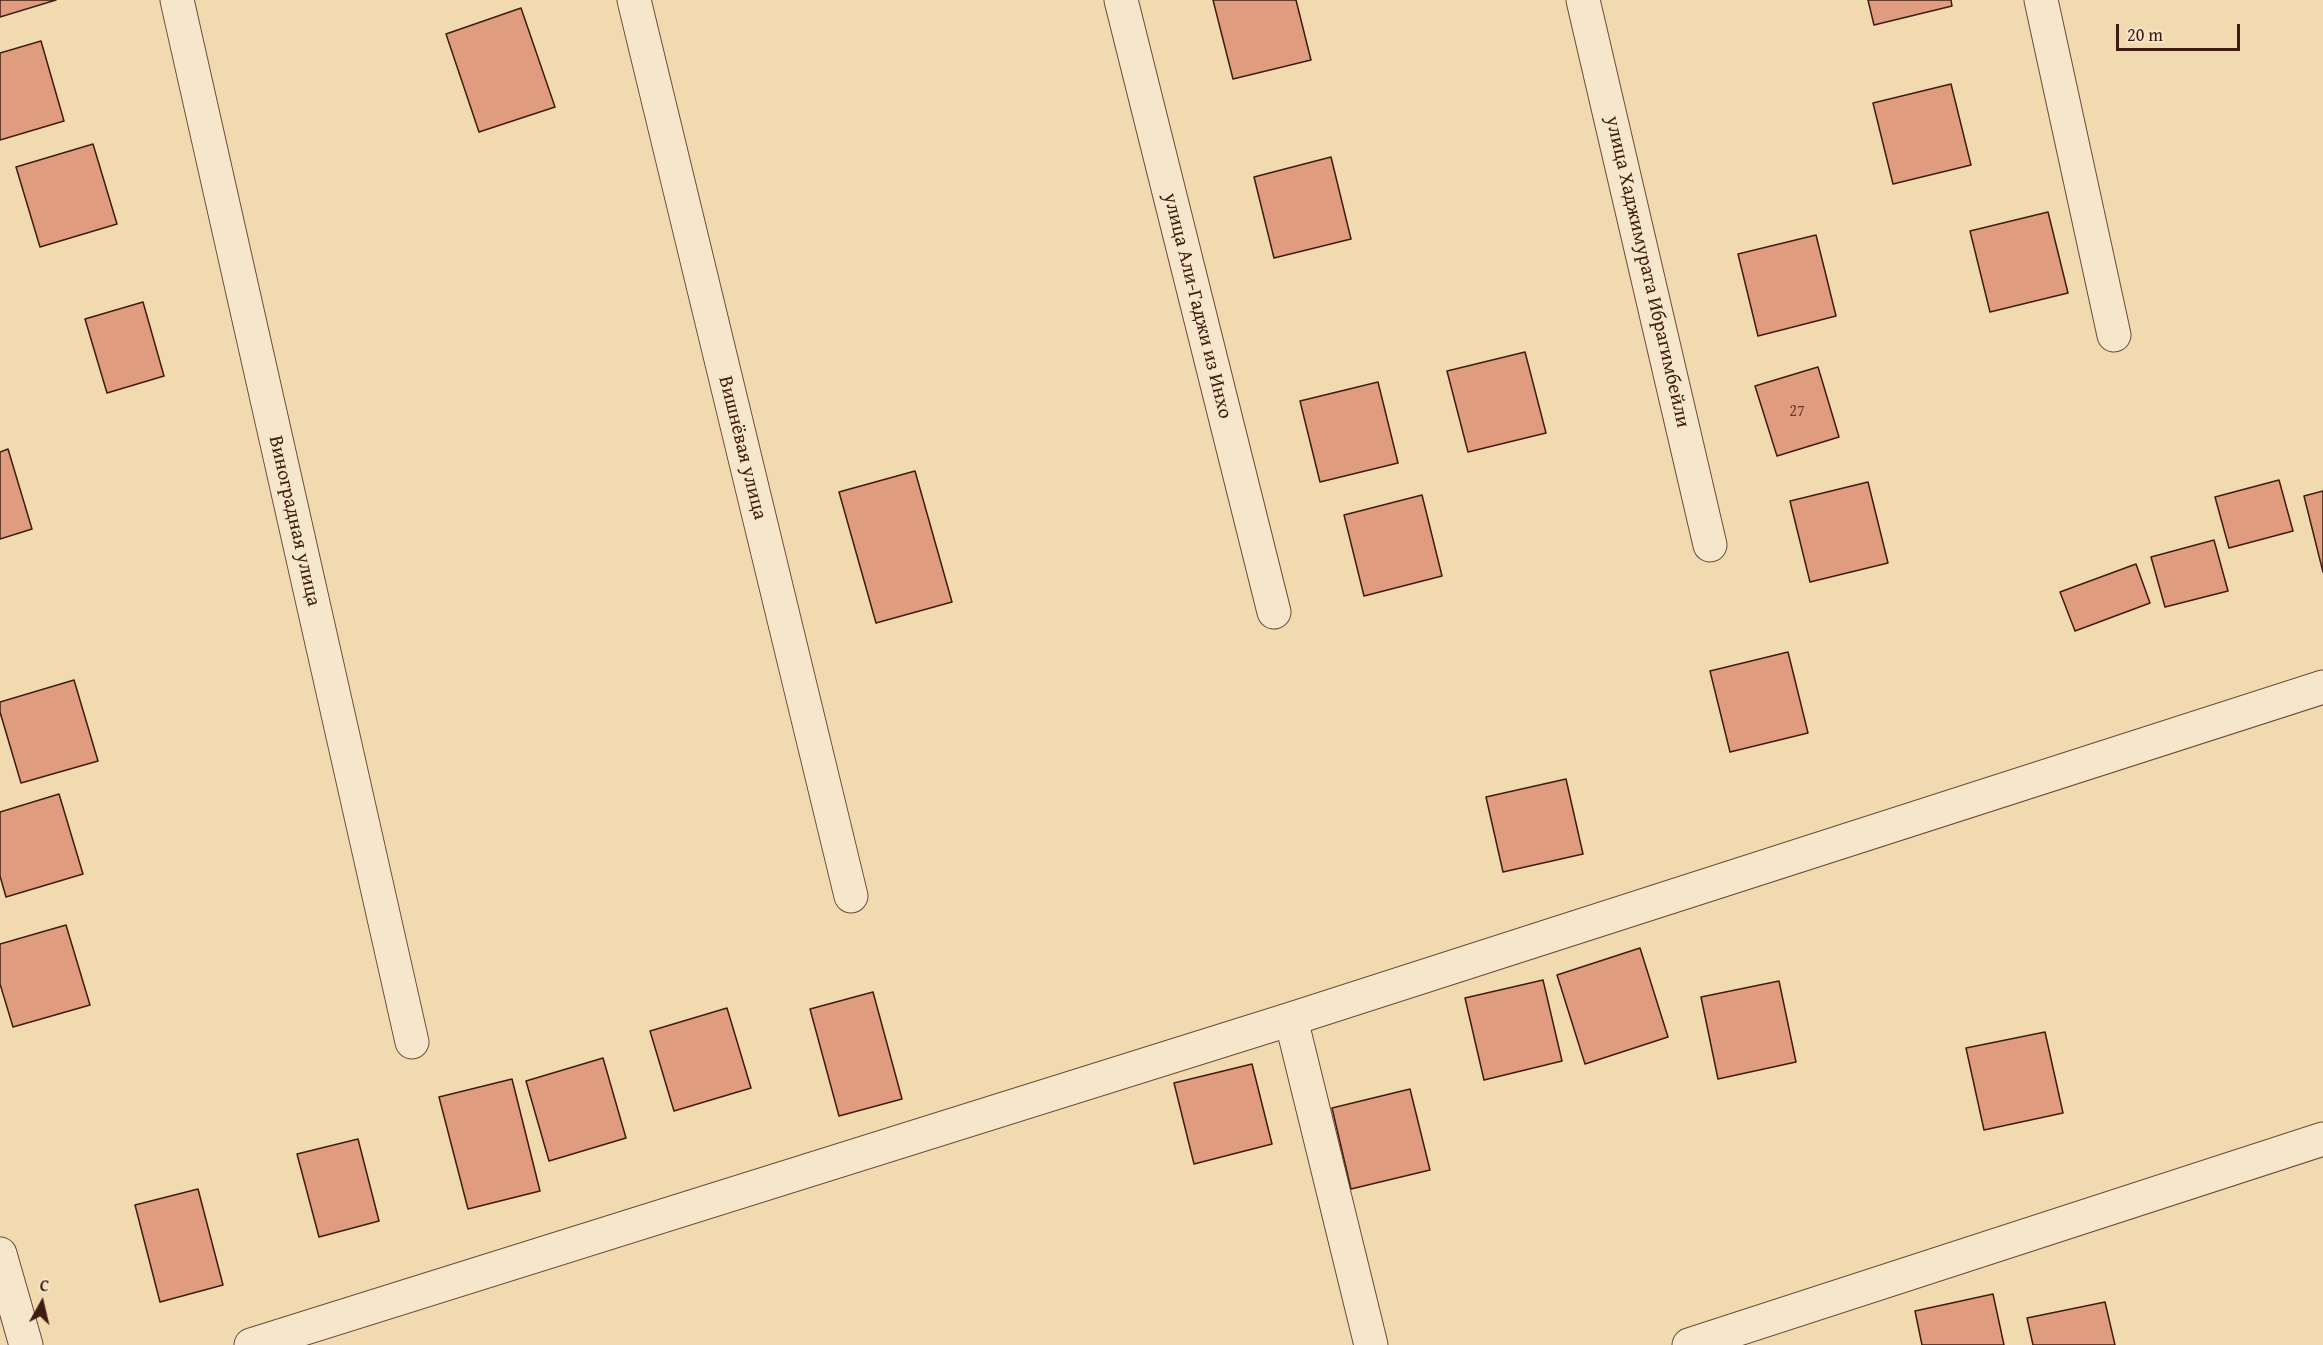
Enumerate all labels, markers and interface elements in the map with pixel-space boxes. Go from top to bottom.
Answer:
scale bar [2119,12,2244,50]
text: 20 m [2127,21,2163,48]
street label: улица Хаджимурата Ибрагимбейли [1599,114,1695,430]
street label: улица Али-Гаджи из Инхо [1157,191,1237,421]
street label: Вишнёвая улица [713,374,771,522]
house number: 27 [1789,402,1805,422]
street label: Виноградная улица [263,433,325,609]
north arrow [12,1273,72,1333]
text: С [38,1273,51,1298]

